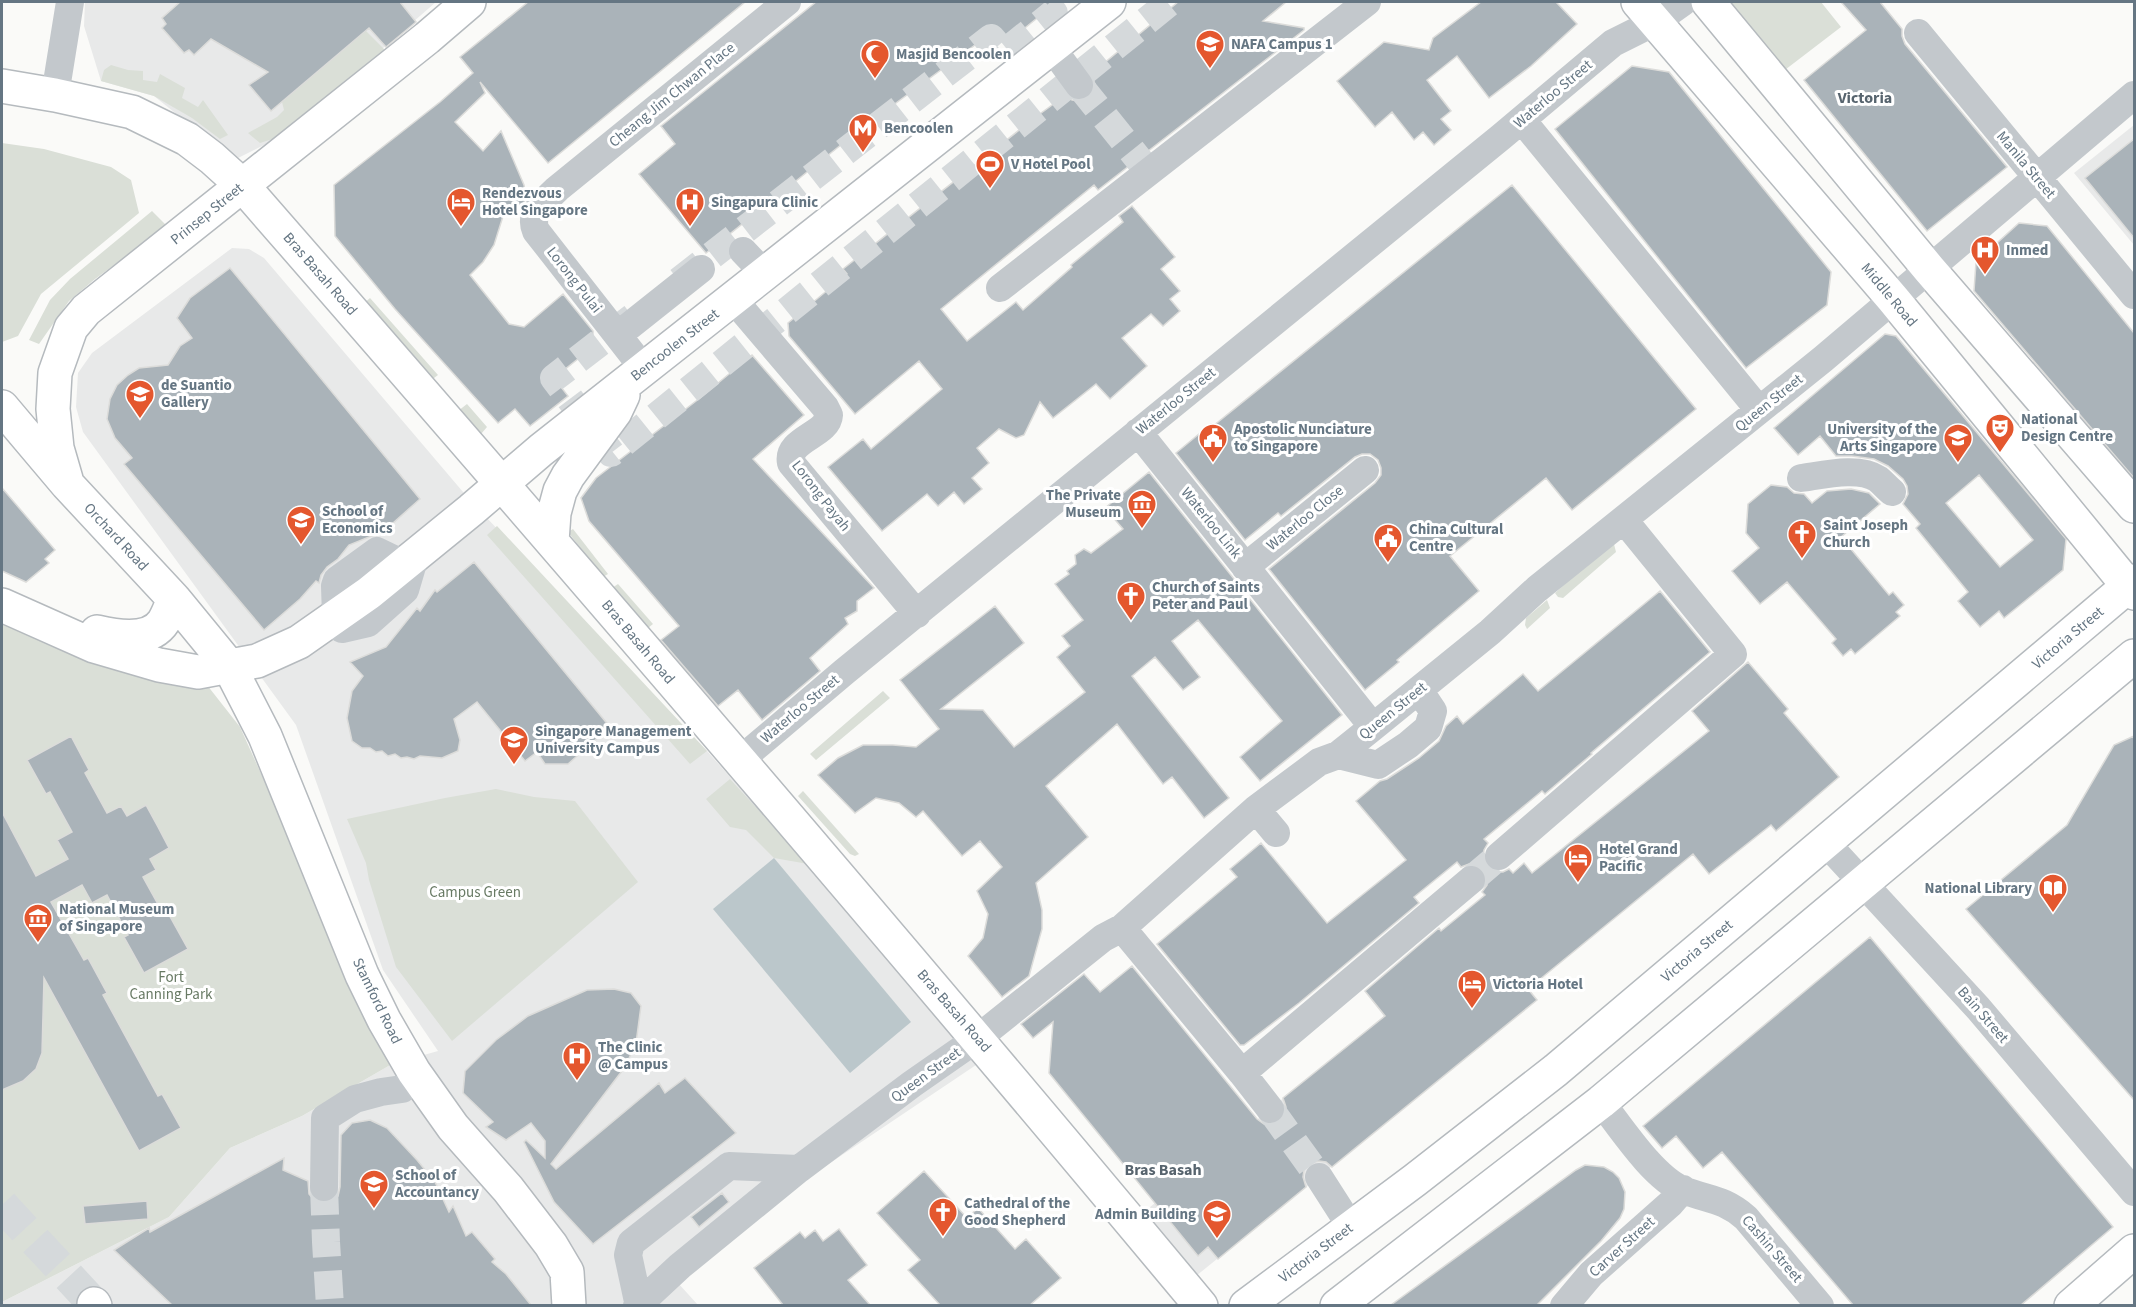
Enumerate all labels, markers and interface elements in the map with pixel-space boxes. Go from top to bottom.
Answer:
school or university icon: NAFA Campus 1 [1194,28,1226,70]
place label: NAFA Campus 1 [1231,34,1333,55]
street label: Cheang Jim Chwan Place [605,38,739,152]
mosque icon: Masjid Bencoolen [859,38,891,80]
place label: Masjid Bencoolen [896,44,1011,65]
street label: Waterloo Street [1509,55,1597,133]
district label: Victoria [1837,87,1892,109]
metro station icon: Bencoolen [847,112,879,154]
place label: Bencoolen [884,118,953,139]
street label: Manila Street [1991,127,2061,203]
sports icon: V Hotel Pool [974,148,1006,190]
place label: V Hotel Pool [1010,154,1091,175]
street label: Prinsep Street [166,178,248,250]
place label: Rendezvous Hotel Singapore [482,183,588,221]
hotel icon: Rendezvous Hotel Singapore [445,186,477,228]
hospital icon: Singapura Clinic [674,186,706,228]
place label: Singapura Clinic [711,192,818,213]
street label: Bras Basah Road [278,228,362,320]
hospital icon: Inmed [1969,234,2001,276]
place label: Inmed [2006,240,2048,261]
street label: Lorong Pulai [541,242,607,318]
street label: Middle Road [1856,258,1922,332]
street label: Bencoolen Street [626,304,724,386]
street label: Waterloo Street [1132,362,1220,440]
street label: Queen Street [1731,369,1807,437]
place label: de Suantio Gallery [161,375,232,413]
school or university icon: de Suantio Gallery [124,378,156,420]
place label: National Design Centre [2021,409,2113,447]
theatre icon: National Design Centre [1984,412,2016,454]
place label: Apostolic Nunciature to Singapore [1233,419,1372,457]
place label: University of the Arts Singapore [1827,419,1937,457]
public building icon: Apostolic Nunciature to Singapore [1197,422,1229,464]
school or university icon: University of the Arts Singapore [1942,422,1974,464]
street label: Lorong Payah [787,456,855,536]
street label: Waterloo Close [1262,480,1348,556]
street label: Waterloo Link [1176,483,1247,564]
place label: The Private Museum [1046,485,1121,523]
museum icon: The Private Museum [1126,488,1158,530]
street label: Orchard Road [79,498,153,576]
place label: School of Economics [322,501,393,539]
school or university icon: School of Economics [285,504,317,546]
place label: Saint Joseph Church [1823,515,1908,553]
church icon: Saint Joseph Church [1786,518,1818,560]
place label: China Cultural Centre [1409,519,1504,557]
public building icon: China Cultural Centre [1372,522,1404,564]
place label: Church of Saints Peter and Paul [1152,577,1260,615]
church icon: Church of Saints Peter and Paul [1115,580,1147,622]
street label: Bras Basah Road [597,595,679,689]
street label: Victoria Street [2027,602,2109,674]
street label: Waterloo Street [756,670,844,748]
street label: Queen Street [1355,677,1431,745]
place label: Singapore Management University Campus [535,721,692,759]
school or university icon: Singapore Management University Campus [498,724,530,766]
place label: Hotel Grand Pacific [1599,839,1678,877]
hotel icon: Hotel Grand Pacific [1562,842,1594,884]
library icon: National Library [2037,872,2069,914]
place label: National Library [1925,878,2032,899]
park label: Campus Green [429,882,521,903]
place label: National Museum of Singapore [59,899,174,937]
museum icon: National Museum of Singapore [22,902,54,944]
street label: Victoria Street [1656,915,1738,987]
street label: Stamford Road [347,954,407,1048]
street label: Bras Basah Road [912,965,996,1057]
park label: Fort Canning Park [129,967,213,1005]
hotel icon: Victoria Hotel [1456,968,1488,1010]
place label: Victoria Hotel [1492,974,1583,995]
street label: Bain Street [1952,982,2014,1048]
place label: The Clinic @ Campus [598,1037,668,1075]
hospital icon: The Clinic @ Campus [561,1040,593,1082]
street label: Queen Street [887,1042,965,1108]
district label: Bras Basah [1124,1159,1202,1181]
place label: School of Accountancy [394,1165,479,1203]
school or university icon: School of Accountancy [358,1168,390,1210]
place label: Cathedral of the Good Shepherd [964,1193,1070,1231]
church icon: Cathedral of the Good Shepherd [927,1196,959,1238]
school or university icon: Admin Building [1201,1198,1233,1240]
place label: Admin Building [1094,1204,1196,1225]
street label: Cashin Street [1737,1211,1807,1287]
street label: Carver Street [1585,1212,1659,1282]
street label: Victoria Street [1274,1218,1358,1288]

